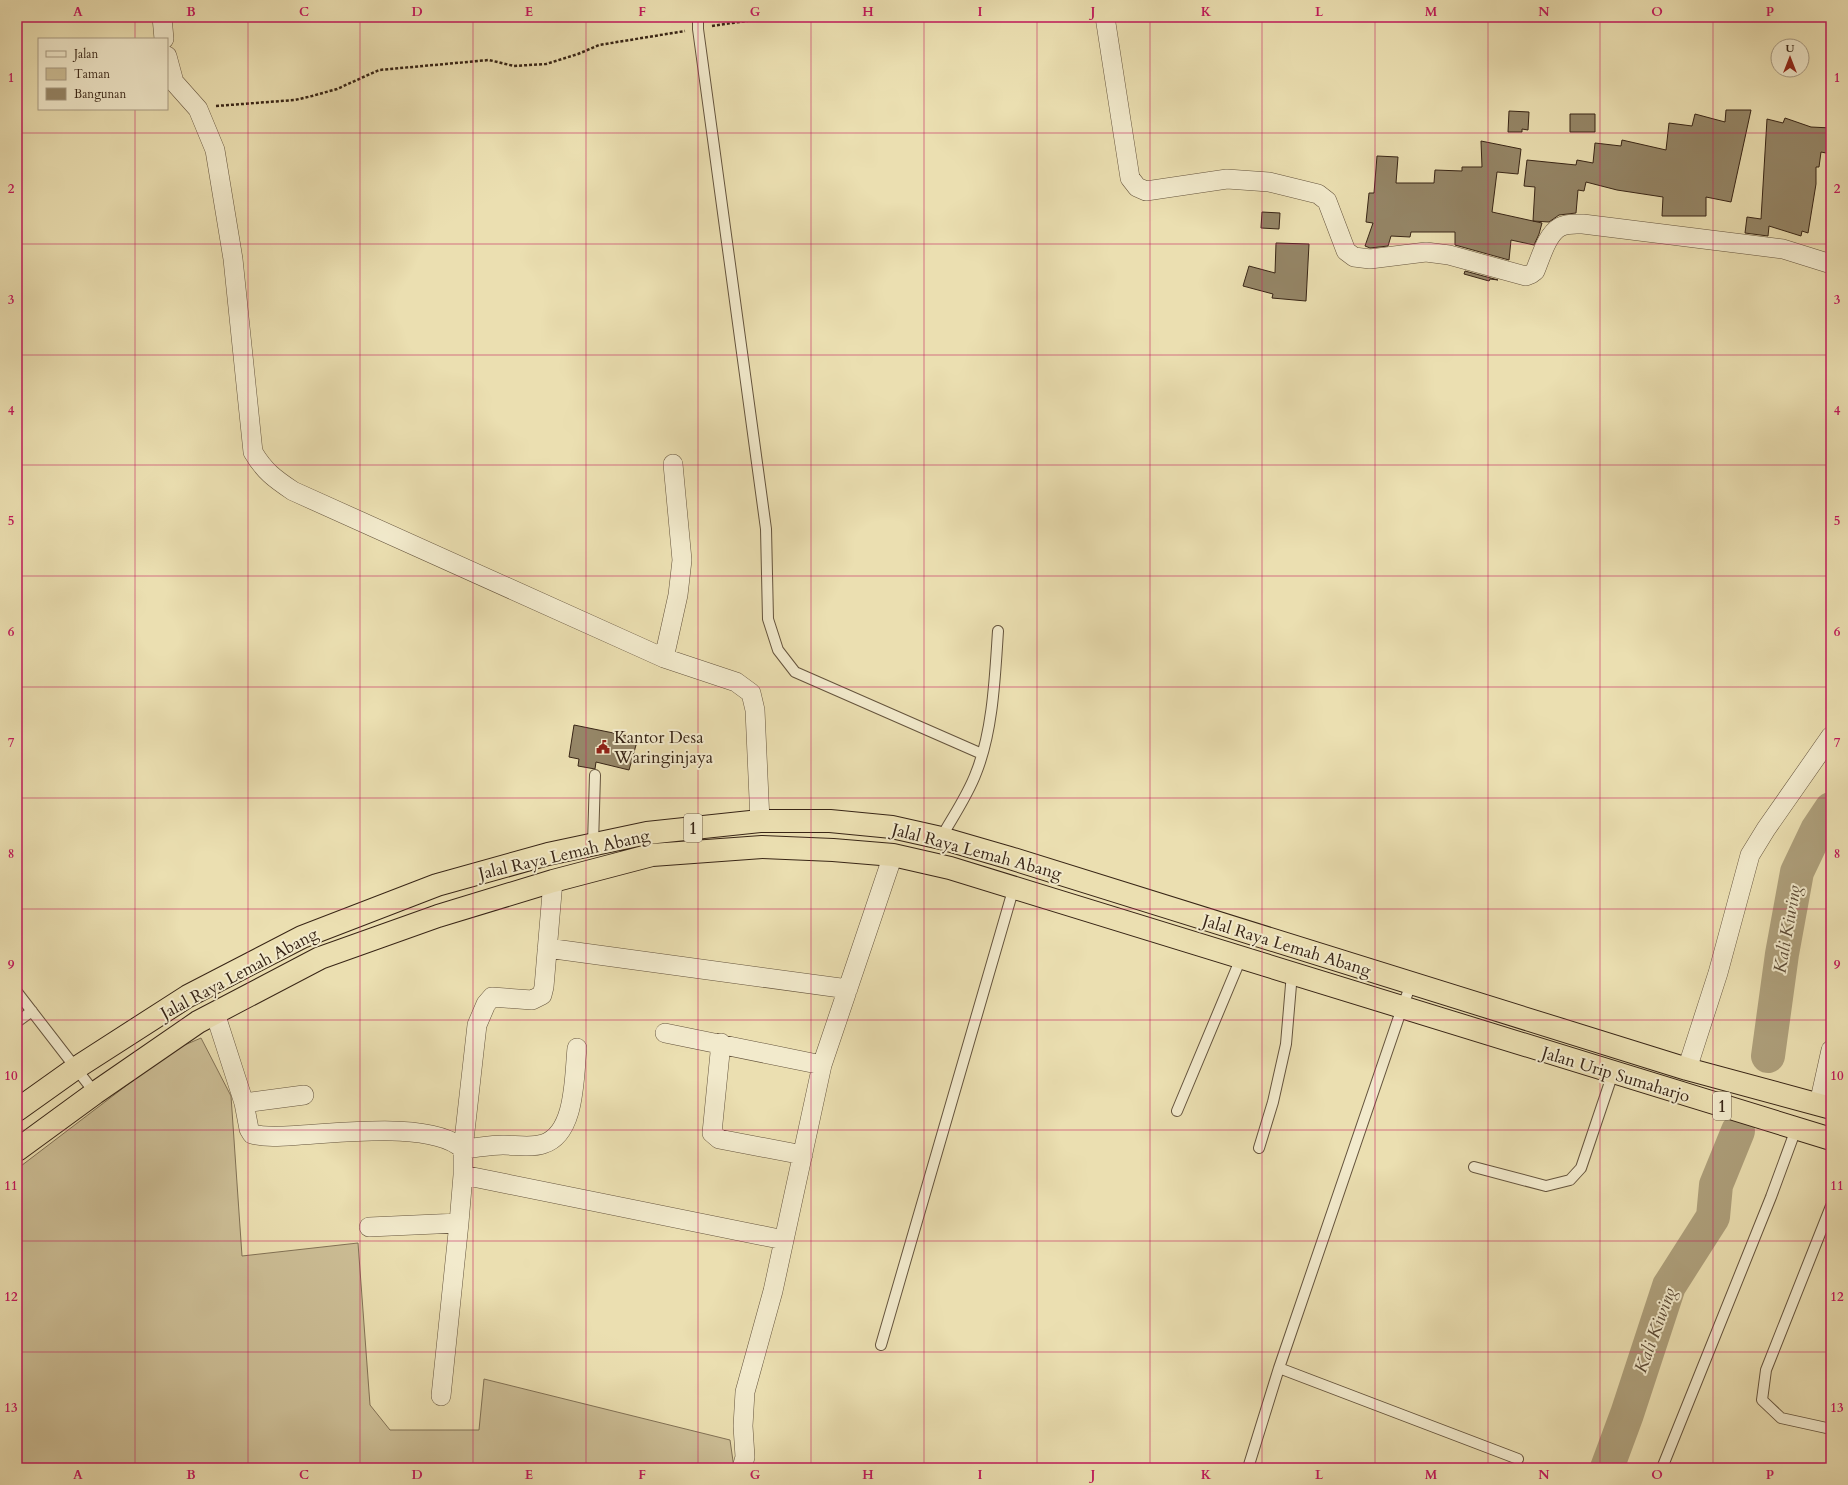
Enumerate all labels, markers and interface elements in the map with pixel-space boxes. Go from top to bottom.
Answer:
text: A [73,3,83,21]
text: B [186,3,196,21]
text: C [299,3,309,21]
text: D [411,3,423,21]
text: E [525,3,533,21]
text: F [638,3,646,21]
text: G [750,3,761,21]
text: H [862,3,874,21]
text: I [977,3,983,21]
text: J [1089,3,1096,21]
text: K [1201,3,1212,21]
text: L [1315,3,1324,21]
text: M [1425,3,1438,21]
text: N [1538,3,1550,21]
text: O [1651,3,1663,21]
text: P [1766,3,1774,21]
legend [38,38,168,110]
north arrow [1770,38,1810,78]
text: U [1786,41,1795,56]
text: Jalan [72,46,98,62]
text: Taman [74,66,110,82]
text: 1 [8,69,14,87]
text: 1 [1834,69,1840,87]
text: Bangunan [74,86,126,102]
text: 2 [8,180,15,198]
text: 2 [1834,180,1841,198]
text: 3 [8,291,15,309]
text: 3 [1834,291,1841,309]
text: 4 [8,402,15,420]
text: 4 [1834,402,1841,420]
text: 5 [8,512,14,530]
text: 5 [1834,512,1840,530]
text: 6 [8,623,15,641]
text: 6 [1834,623,1841,641]
place label: Kantor Desa Waringinjaya [613,726,714,769]
text: 7 [8,734,15,752]
text: 7 [1834,734,1841,752]
public building icon: Kantor Desa Waringinjaya [595,739,611,755]
road number: 1 [684,814,702,842]
street label: Jalal Raya Lemah Abang [886,817,1065,885]
street label: Jalal Raya Lemah Abang [473,823,652,886]
text: 8 [8,845,14,863]
text: 8 [1834,845,1840,863]
water label: Kali Kiwing [1767,883,1808,975]
street label: Jalal Raya Lemah Abang [1197,908,1374,982]
street label: Jalal Raya Lemah Abang [154,922,322,1026]
text: 9 [8,956,15,974]
text: 9 [1834,956,1841,974]
street label: Jalan Urip Sumaharjo [1536,1040,1693,1108]
text: 10 [4,1067,18,1085]
text: 10 [1830,1067,1844,1085]
road number: 1 [1713,1092,1731,1120]
text: 11 [4,1177,18,1195]
text: 11 [1830,1177,1844,1195]
water label: Kali Kiwing [1628,1284,1682,1376]
text: 12 [4,1288,18,1306]
text: 12 [1830,1288,1844,1306]
text: 13 [4,1399,18,1417]
text: 13 [1830,1399,1844,1417]
text: A [73,1466,83,1484]
text: B [186,1466,196,1484]
text: C [299,1466,309,1484]
text: D [411,1466,423,1484]
text: E [525,1466,533,1484]
text: F [638,1466,646,1484]
text: G [750,1466,761,1484]
text: H [862,1466,874,1484]
text: I [977,1466,983,1484]
text: J [1089,1466,1096,1484]
text: K [1201,1466,1212,1484]
text: L [1315,1466,1324,1484]
text: M [1425,1466,1438,1484]
text: N [1538,1466,1550,1484]
text: O [1651,1466,1663,1484]
text: P [1766,1466,1774,1484]

